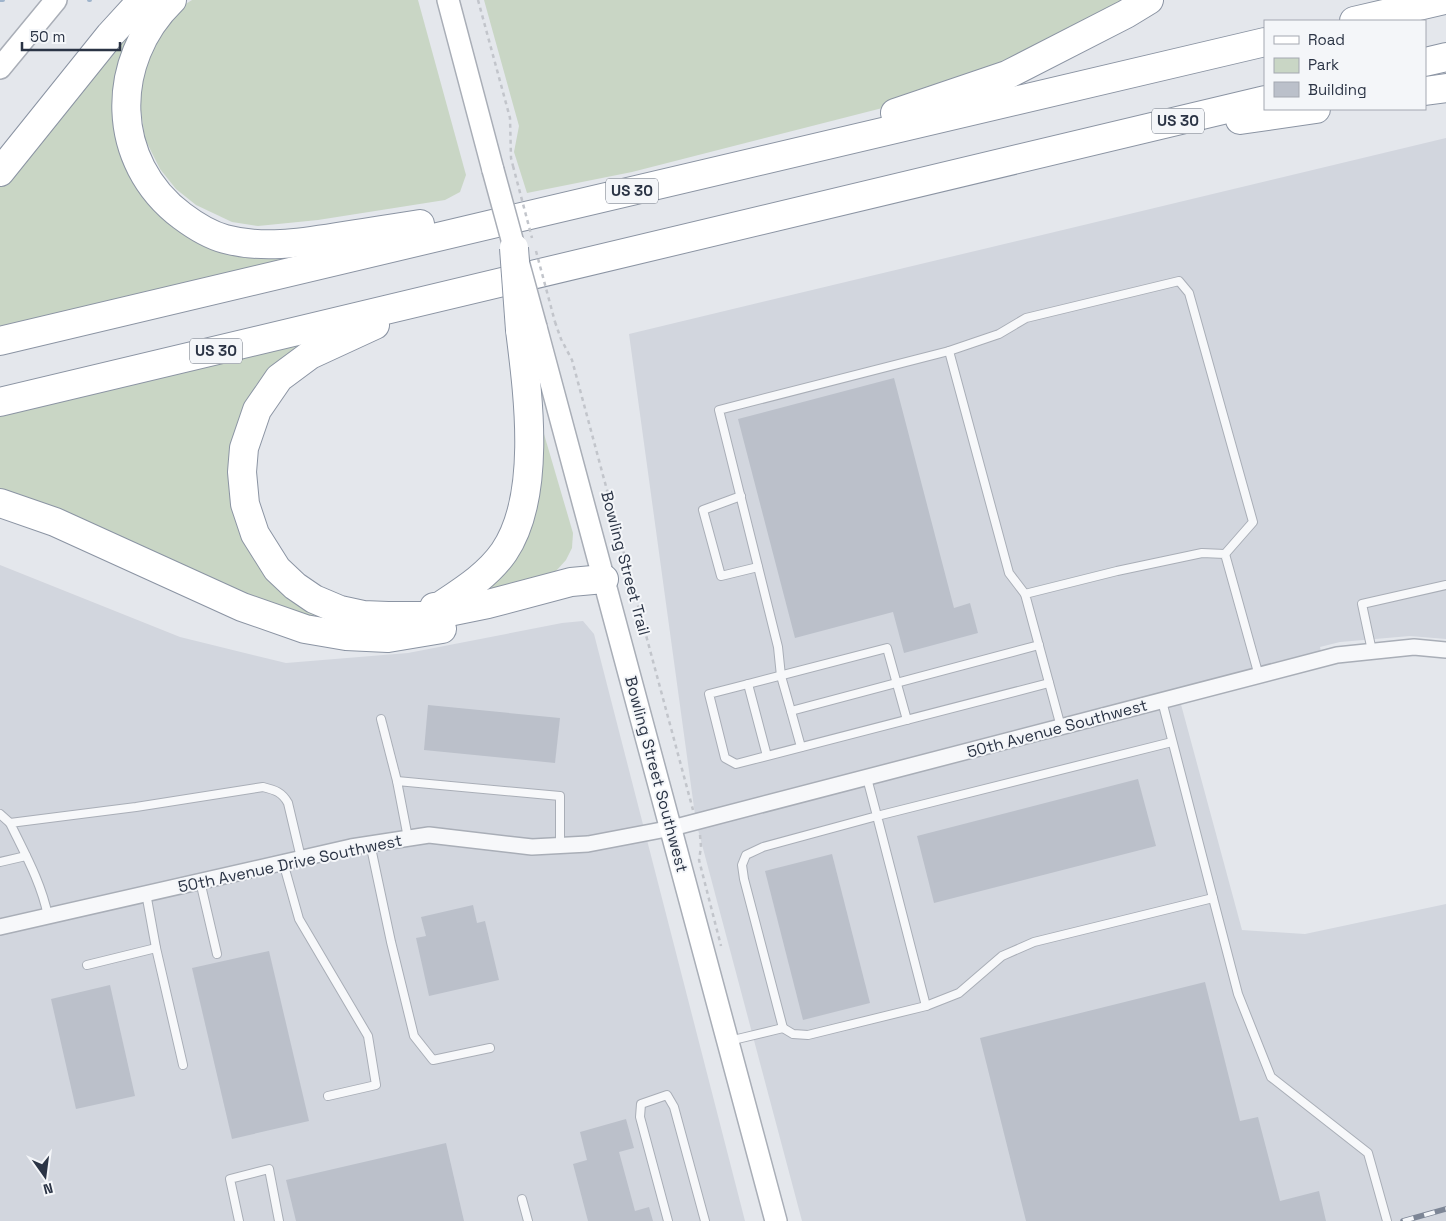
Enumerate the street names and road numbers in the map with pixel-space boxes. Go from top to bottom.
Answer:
road number: US 30 [1152,108,1204,134]
road number: US 30 [606,178,658,204]
road number: US 30 [190,338,242,364]
street label: Bowling Street Trail [596,489,655,638]
street label: Bowling Street Southwest [620,674,693,875]
street label: 50th Avenue Southwest [965,694,1150,763]
street label: 50th Avenue Drive Southwest [176,829,404,897]

